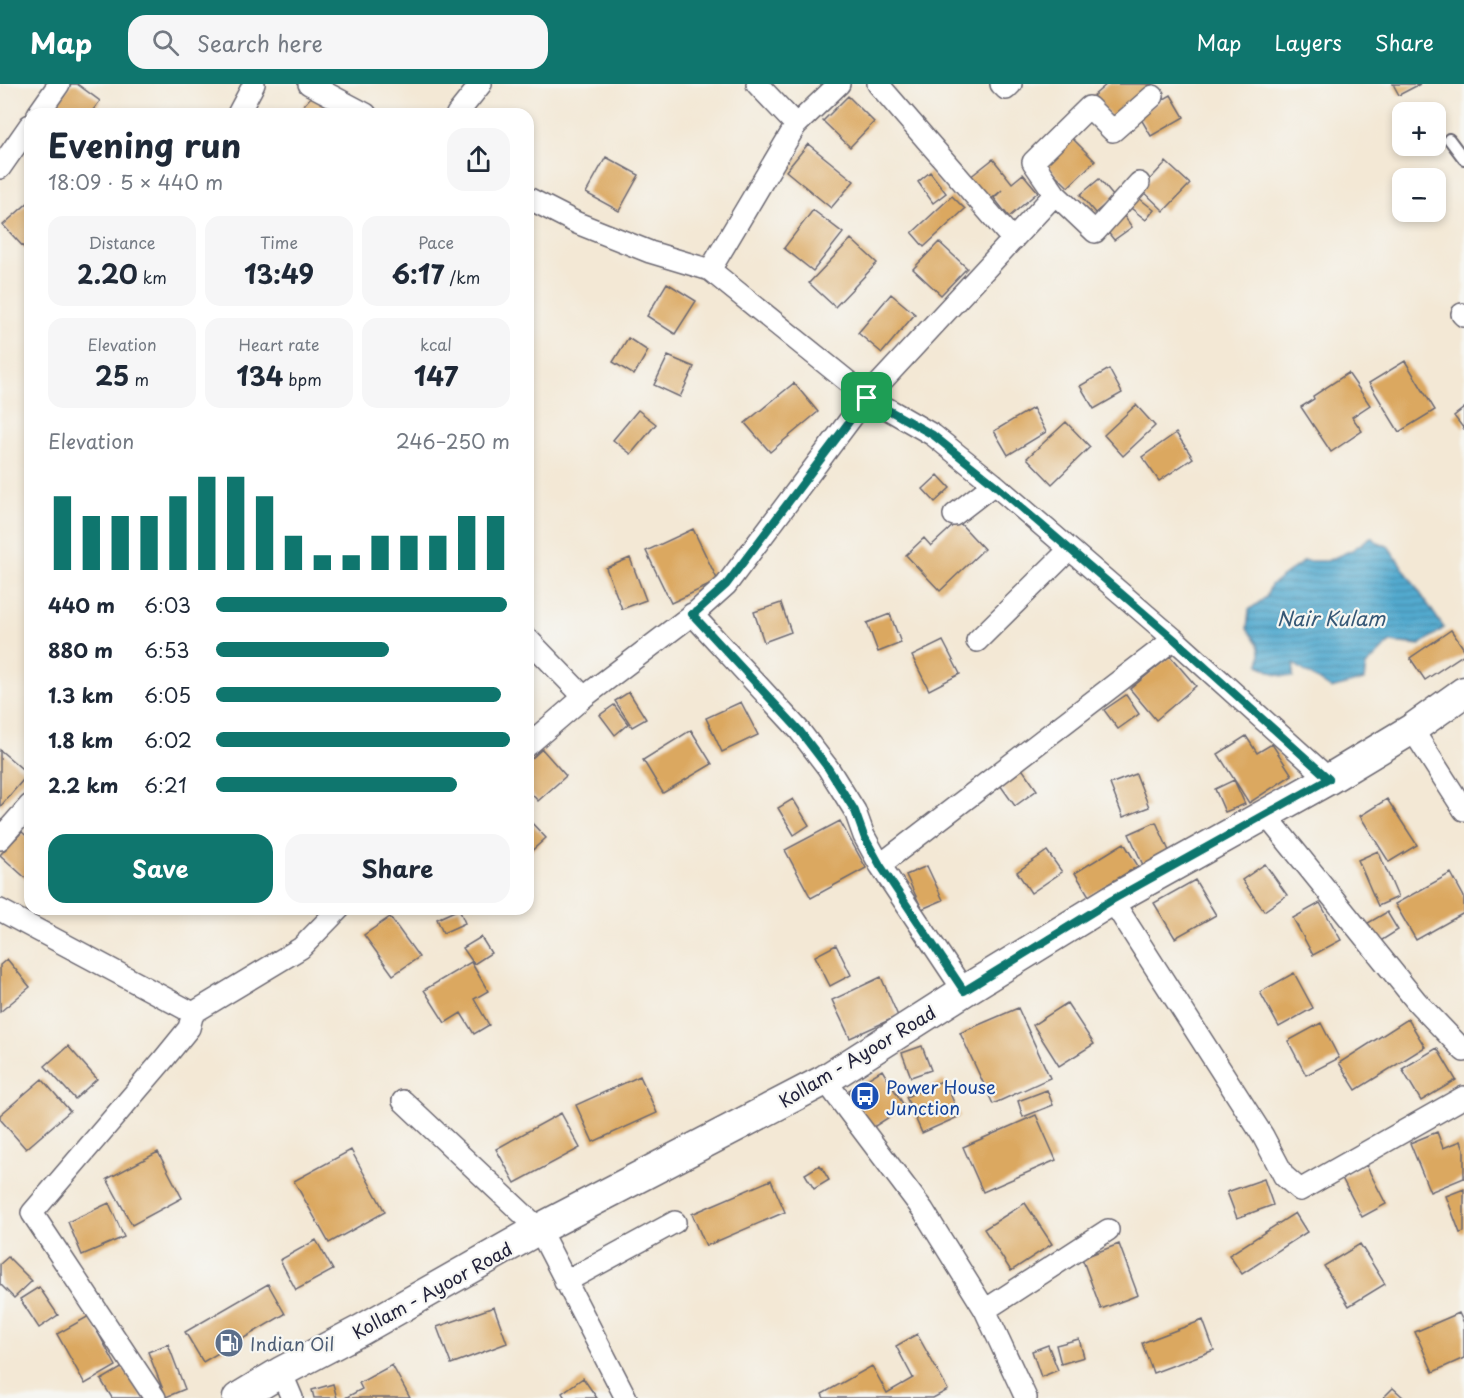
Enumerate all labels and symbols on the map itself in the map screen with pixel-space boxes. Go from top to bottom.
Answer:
pin [841,372,892,423]
water label: Nair Kulam [1277,603,1386,633]
street label: Kollam - Ayoor Road [773,998,941,1114]
place label: Power House Junction [886,1073,996,1121]
bus stop icon: Power House Junction [849,1080,881,1112]
street label: Kollam - Ayoor Road [347,1235,517,1345]
fuel station icon: Indian Oil [213,1327,245,1359]
place label: Indian Oil [250,1330,334,1357]

